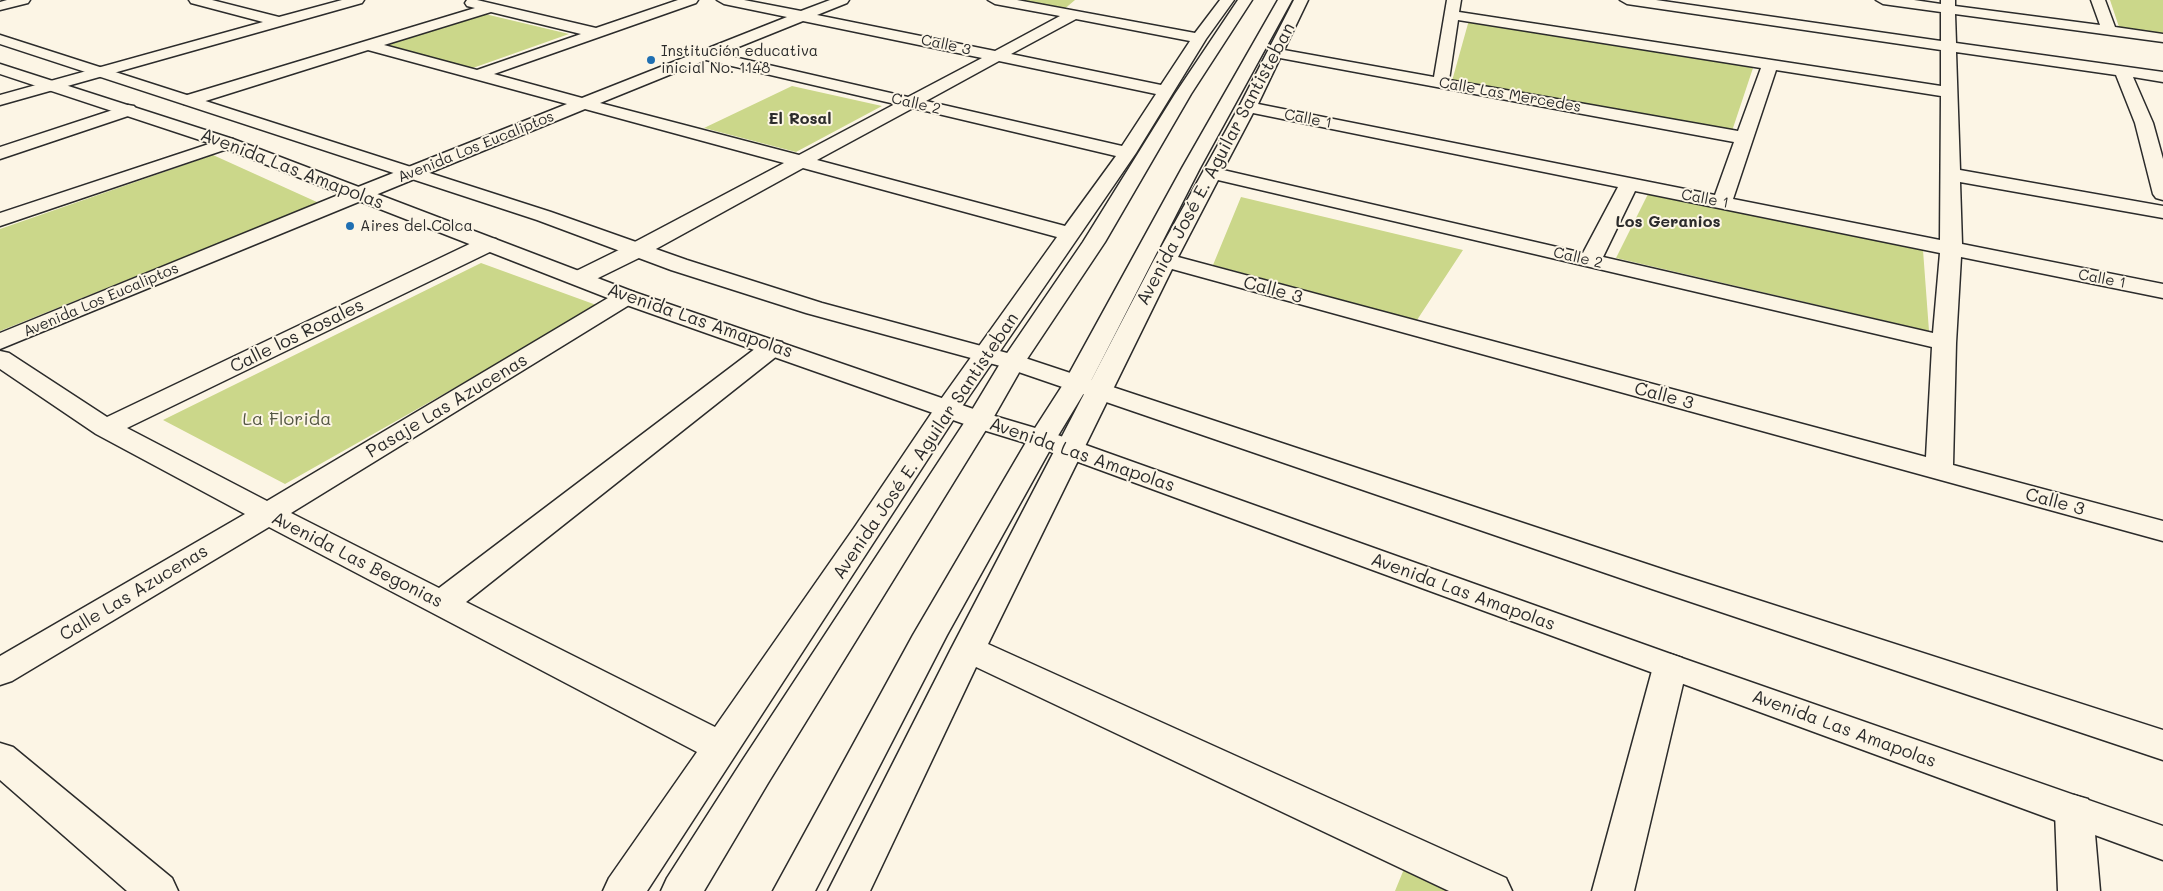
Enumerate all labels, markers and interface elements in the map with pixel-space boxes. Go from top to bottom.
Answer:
street label: Avenida José E. Aguilar Santisteban [1132,19,1300,309]
street label: Calle 3 [919,31,973,59]
place label: Institución educativa inicial No. 1148 [661,42,818,77]
marker: Institución educativa inicial No. 1148 [645,54,657,66]
street label: Calle Las Mercedes [1438,74,1582,116]
street label: Calle 2 [890,90,942,118]
street label: Calle 1 [1283,106,1333,132]
street label: Avenida Los Eucaliptos [395,107,557,187]
district label: El Rosal [768,109,832,129]
street label: Avenida Las Amapolas [197,124,387,214]
street label: Calle 1 [1680,186,1730,212]
district label: Los Geranios [1615,212,1721,232]
place label: Aires del Colca [360,217,473,235]
marker: Aires del Colca [344,220,356,232]
street label: Calle 2 [1552,244,1604,272]
street label: Avenida Los Eucaliptos [21,259,181,341]
street label: Calle 1 [2077,266,2127,292]
street label: Calle 3 [1241,272,1305,308]
street label: Avenida Las Amapolas [604,279,796,363]
street label: Calle los Rosales [227,294,367,378]
street label: Avenida José E. Aguilar Santisteban [828,309,1024,583]
street label: Pasaje Las Azucenas [362,349,532,463]
street label: Calle 3 [1632,378,1696,414]
park label: La Florida [243,408,331,430]
street label: Avenida Las Amapolas [986,413,1178,497]
street label: Calle 3 [2023,484,2087,520]
street label: Avenida Las Begonias [268,507,446,613]
street label: Calle Las Azucenas [56,540,212,646]
street label: Avenida Las Amapolas [1368,549,1558,635]
street label: Avenida Las Amapolas [1749,686,1939,772]

